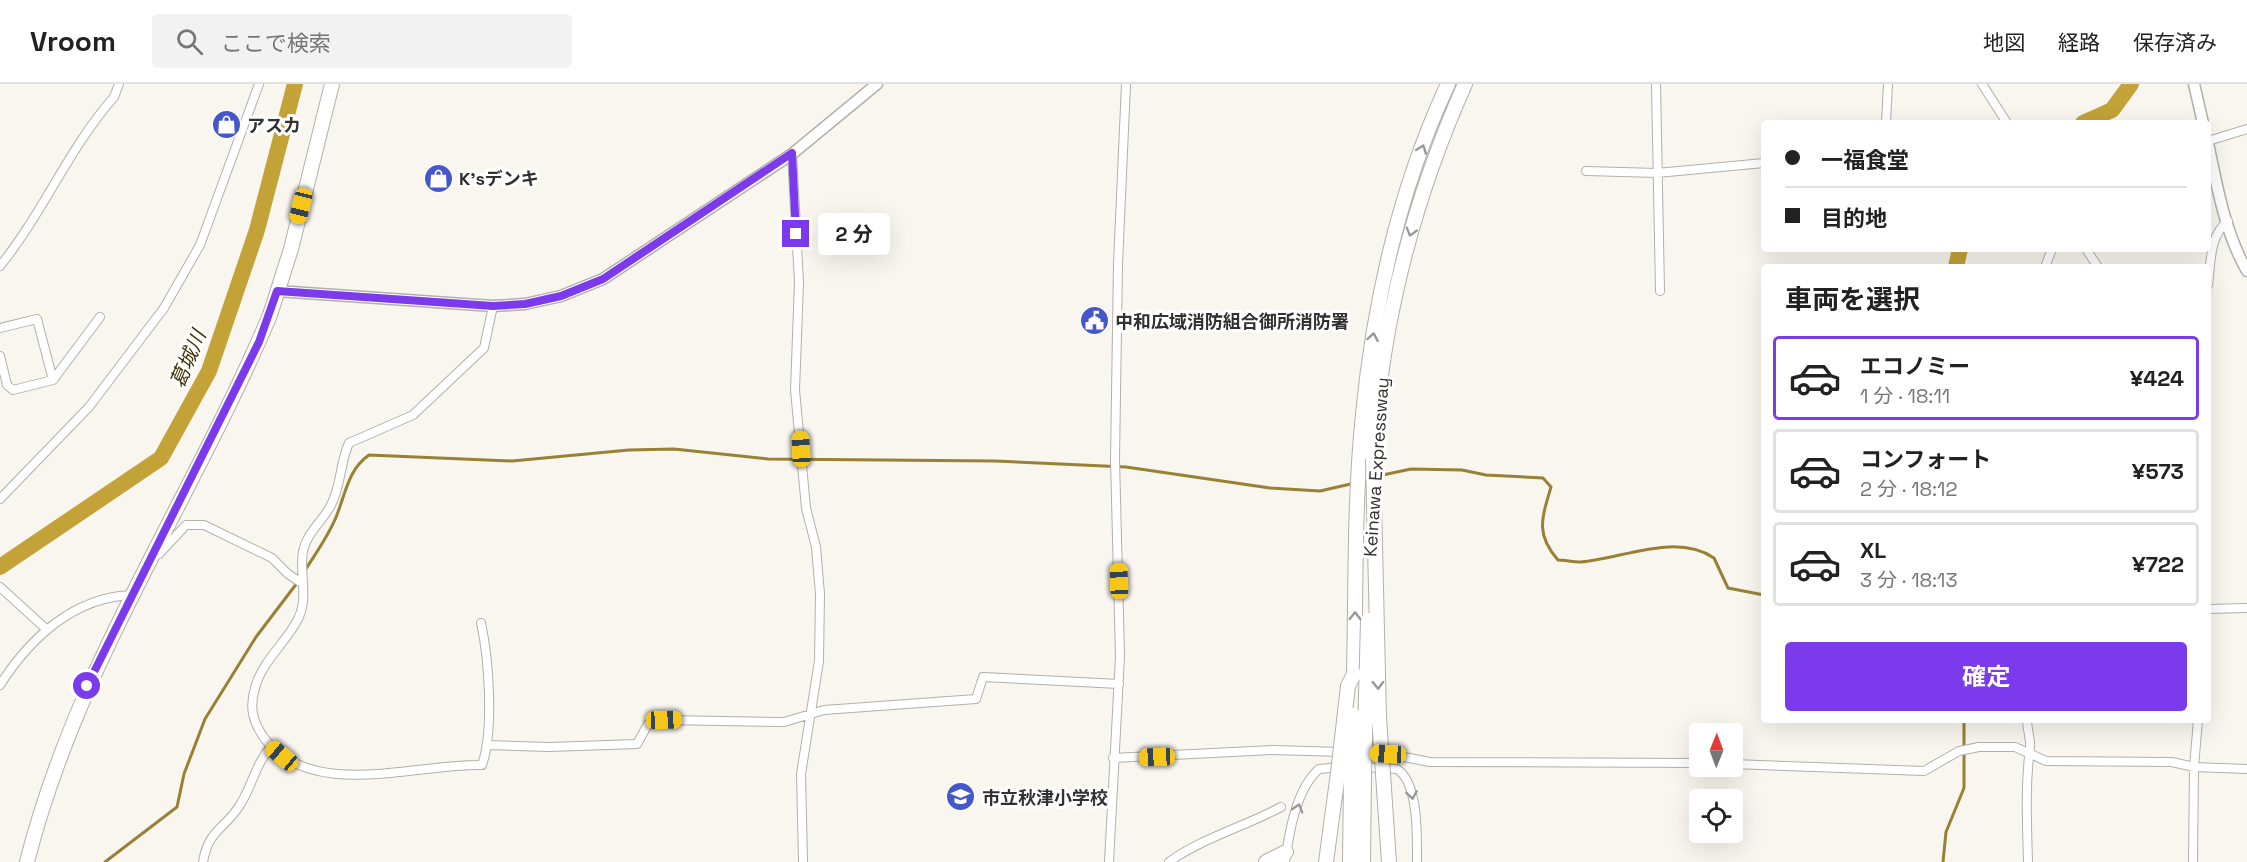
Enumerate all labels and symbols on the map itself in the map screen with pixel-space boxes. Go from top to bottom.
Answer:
shop icon: アスカ [210,109,242,141]
place label: アスカ [247,114,301,137]
one-way arrow [1415,144,1428,155]
shop icon: K'sデンキ [422,162,454,194]
place label: K'sデンキ [459,167,539,190]
car [288,186,314,226]
callout: 2 分 [817,213,889,255]
route end [782,220,809,247]
one-way arrow [1406,226,1418,237]
public building icon: 中和広域消防組合御所消防署 [1078,305,1110,337]
place label: 中和広域消防組合御所消防署 [1115,310,1349,333]
water label: 葛城川 [164,324,212,392]
one-way arrow [1366,333,1379,343]
street label: Keinawa Expressway [1358,376,1394,558]
car [791,431,811,467]
car [1109,563,1129,599]
one-way arrow [1349,611,1362,620]
route start [73,672,100,699]
one-way arrow [1372,681,1384,690]
car [646,710,682,730]
north arrow [1689,723,1743,777]
car [262,738,302,774]
car [1370,744,1406,764]
car [1139,747,1175,767]
school or university icon: 市立秋津小学校 [945,781,977,813]
place label: 市立秋津小学校 [982,786,1108,809]
one-way arrow [1405,790,1418,800]
one-way arrow [1291,803,1303,813]

